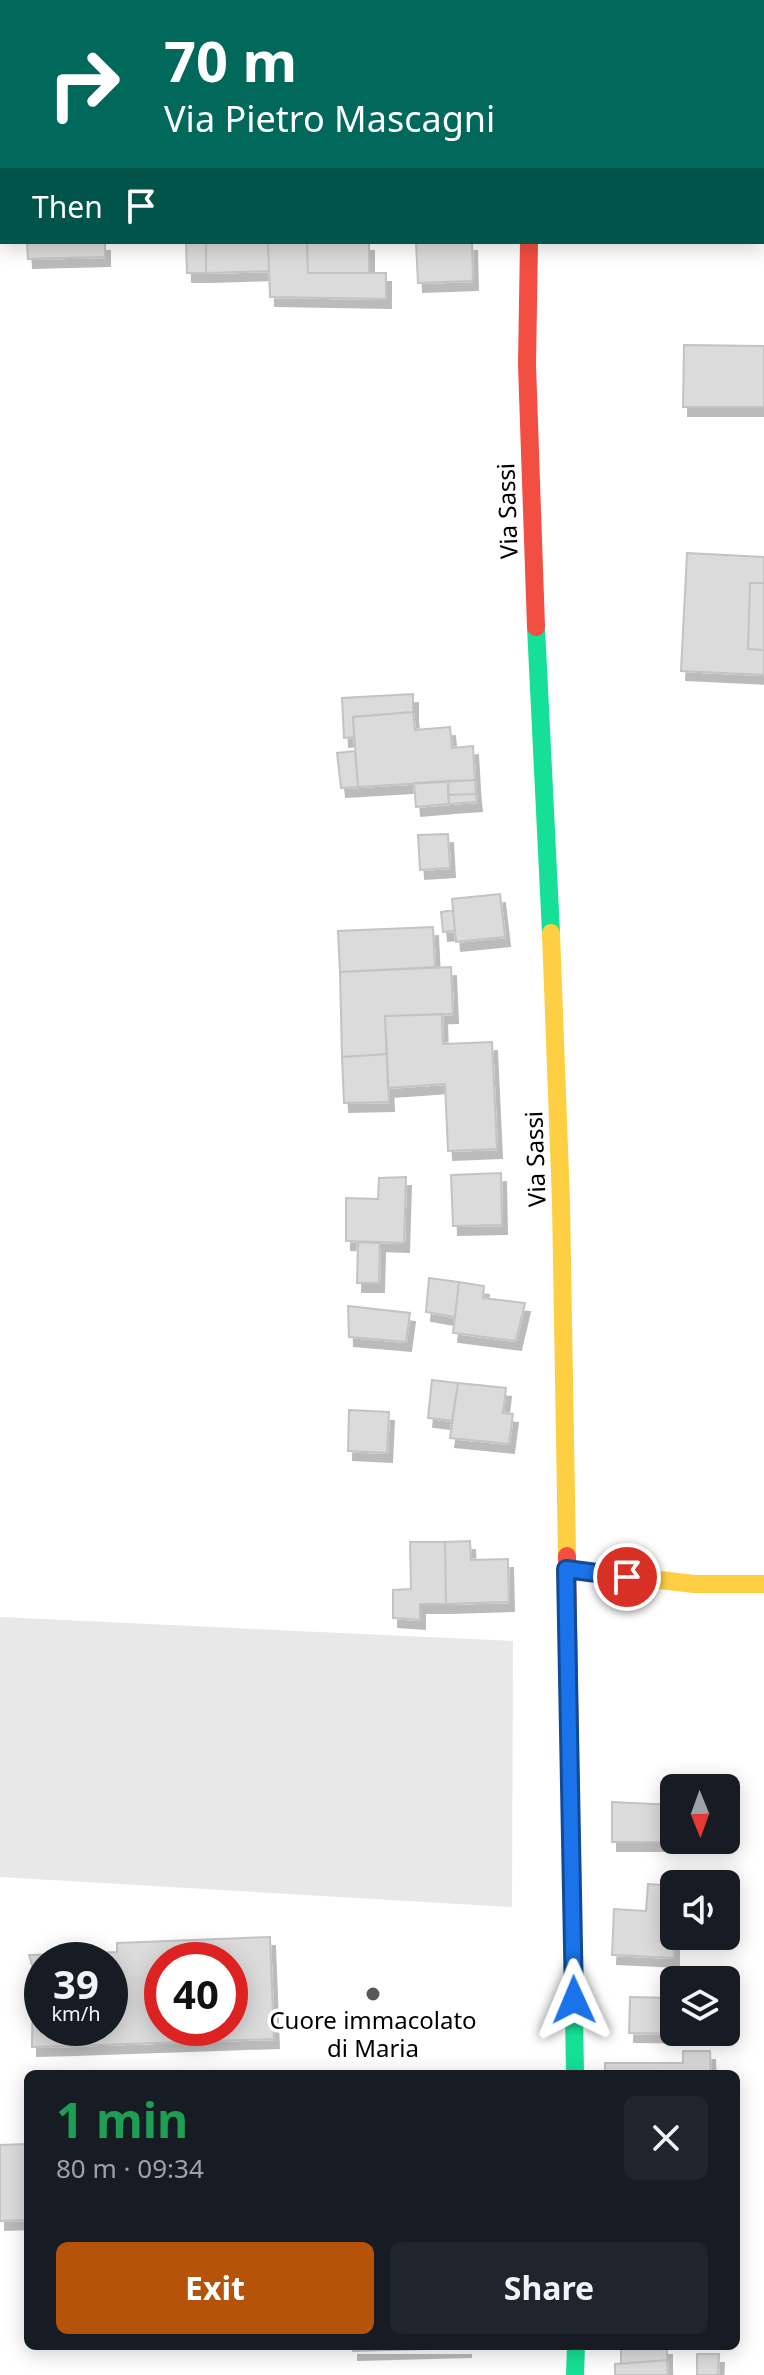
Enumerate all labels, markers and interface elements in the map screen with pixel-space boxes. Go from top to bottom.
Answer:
text: 70 m [164,22,297,98]
icon: right [32,32,136,136]
text: Via Pietro Mascagni [164,94,495,143]
icon: arrive [119,184,163,228]
text: Then [32,186,103,227]
street label: Via Sassi [488,462,525,560]
street label: Via Sassi [516,1110,553,1208]
pin [593,1543,661,1611]
icon: arrive [605,1555,649,1599]
north arrow [660,1774,740,1854]
map controls [660,1774,740,2046]
button: sound [660,1870,740,1950]
speed limit sign: 40 [144,1942,248,2046]
text: 39 [53,1956,99,2011]
position arrow [532,1958,616,2042]
button: layers [660,1966,740,2046]
marker: Cuore immacolato di Maria [364,1985,382,2003]
text: km/h [51,2000,101,2027]
place label: Cuore immacolato di Maria [269,2003,477,2064]
text: 1 min [56,2087,188,2152]
button: close [624,2096,708,2180]
text: 80 m · 09:34 [56,2150,204,2186]
button: Exit [56,2242,374,2334]
button: Share [390,2242,708,2334]

